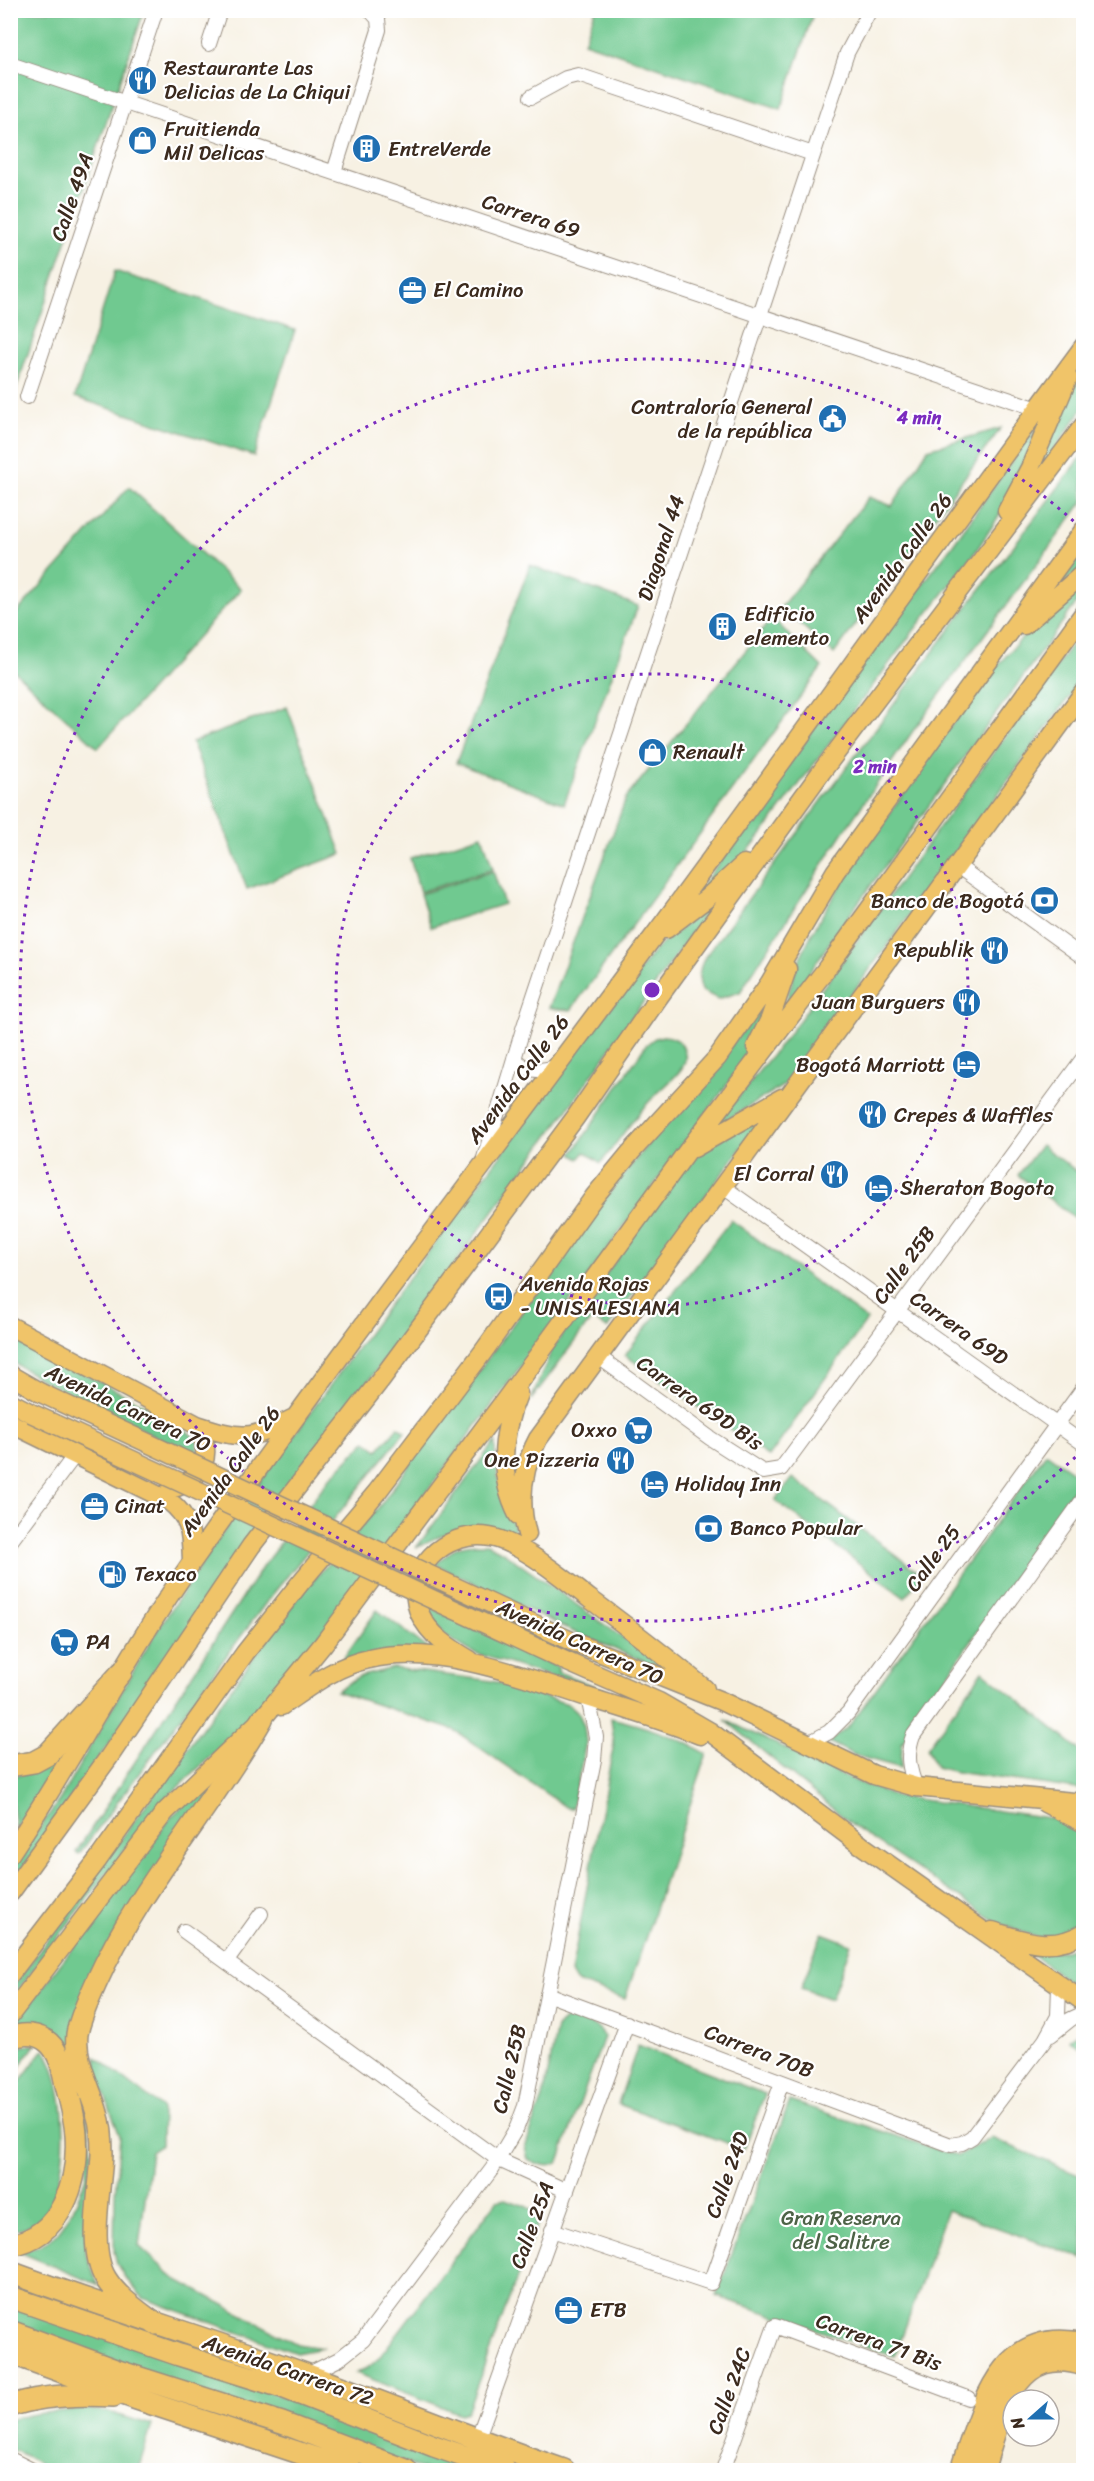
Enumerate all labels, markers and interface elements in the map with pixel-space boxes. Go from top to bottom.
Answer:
place label: Restaurante Las Delicias de La Chiqui [164,49,351,111]
restaurant icon: Restaurante Las Delicias de La Chiqui [127,64,159,96]
place label: Fruitienda Mil Delicas [164,110,265,172]
shop icon: Fruitienda Mil Delicas [127,125,159,157]
place label: EntreVerde [388,130,491,168]
building icon: EntreVerde [351,133,383,165]
street label: Calle 49A [39,147,105,247]
street label: Carrera 69 [477,182,585,250]
place label: El Camino [433,271,523,309]
office icon: El Camino [396,274,428,306]
place label: Contraloría General de la república [631,388,813,450]
text: 4 min [896,402,942,434]
public building icon: Contraloría General de la república [817,403,849,435]
street label: Avenida Calle 26 [841,484,963,632]
street label: Diagonal 44 [626,490,696,606]
place label: Edificio elemento [744,595,829,657]
building icon: Edificio elemento [707,610,739,642]
place label: Renault [673,733,746,771]
shop icon: Renault [636,736,668,768]
text: 2 min [852,751,897,783]
place label: Banco de Bogotá [871,882,1024,920]
bank icon: Banco de Bogotá [1029,885,1061,917]
place label: Republik [894,931,975,969]
restaurant icon: Republik [979,934,1011,966]
centre of rings [642,980,662,1000]
place label: Juan Burguers [811,983,945,1021]
restaurant icon: Juan Burguers [950,986,982,1018]
street label: Avenida Calle 26 [456,1006,580,1153]
place label: Bogotá Marriott [796,1046,945,1084]
hotel icon: Bogotá Marriott [950,1049,982,1081]
place label: Crepes & Waffles [894,1096,1053,1134]
restaurant icon: Crepes & Waffles [857,1099,889,1131]
place label: El Corral [733,1155,815,1193]
restaurant icon: El Corral [819,1158,851,1190]
place label: Sheraton Bogota [900,1169,1054,1207]
hotel icon: Sheraton Bogota [863,1172,895,1204]
street label: Calle 25B [862,1217,946,1313]
place label: Avenida Rojas - UNISALESIANA [519,1265,680,1327]
bus stop icon: Avenida Rojas - UNISALESIANA [483,1280,515,1312]
street label: Carrera 69D [902,1280,1017,1376]
street label: Carrera 69D Bis [628,1345,772,1461]
street label: Avenida Carrera 70 [37,1352,218,1463]
street label: Avenida Calle 26 [169,1397,291,1545]
place label: Oxxo [571,1411,617,1449]
supermarket icon: Oxxo [622,1414,654,1446]
place label: One Pizzeria [484,1441,599,1479]
restaurant icon: One Pizzeria [604,1444,636,1476]
place label: Holiday Inn [675,1465,781,1503]
hotel icon: Holiday Inn [638,1468,670,1500]
place label: Cinat [115,1487,165,1525]
office icon: Cinat [78,1490,110,1522]
place label: Banco Popular [730,1509,863,1547]
bank icon: Banco Popular [693,1512,725,1544]
street label: Calle 25 [895,1516,971,1600]
place label: Texaco [134,1555,197,1593]
fuel station icon: Texaco [97,1558,129,1590]
street label: Avenida Carrera 70 [489,1588,670,1696]
place label: PA [86,1623,111,1661]
supermarket icon: PA [49,1626,81,1658]
street label: Carrera 70B [699,2013,819,2089]
street label: Calle 25B [480,2021,538,2117]
street label: Calle 24D [694,2126,760,2224]
street label: Calle 25A [499,2176,565,2274]
park label: Gran Reserva del Salitre [781,2199,902,2261]
place label: ETB [590,2291,627,2329]
office icon: ETB [553,2294,585,2326]
street label: Carrera 71 Bis [811,2302,948,2382]
street label: Avenida Carrera 72 [196,2323,379,2417]
street label: Calle 24C [696,2342,762,2440]
north arrow [1001,2388,1061,2448]
text: N [1002,2412,1033,2435]

